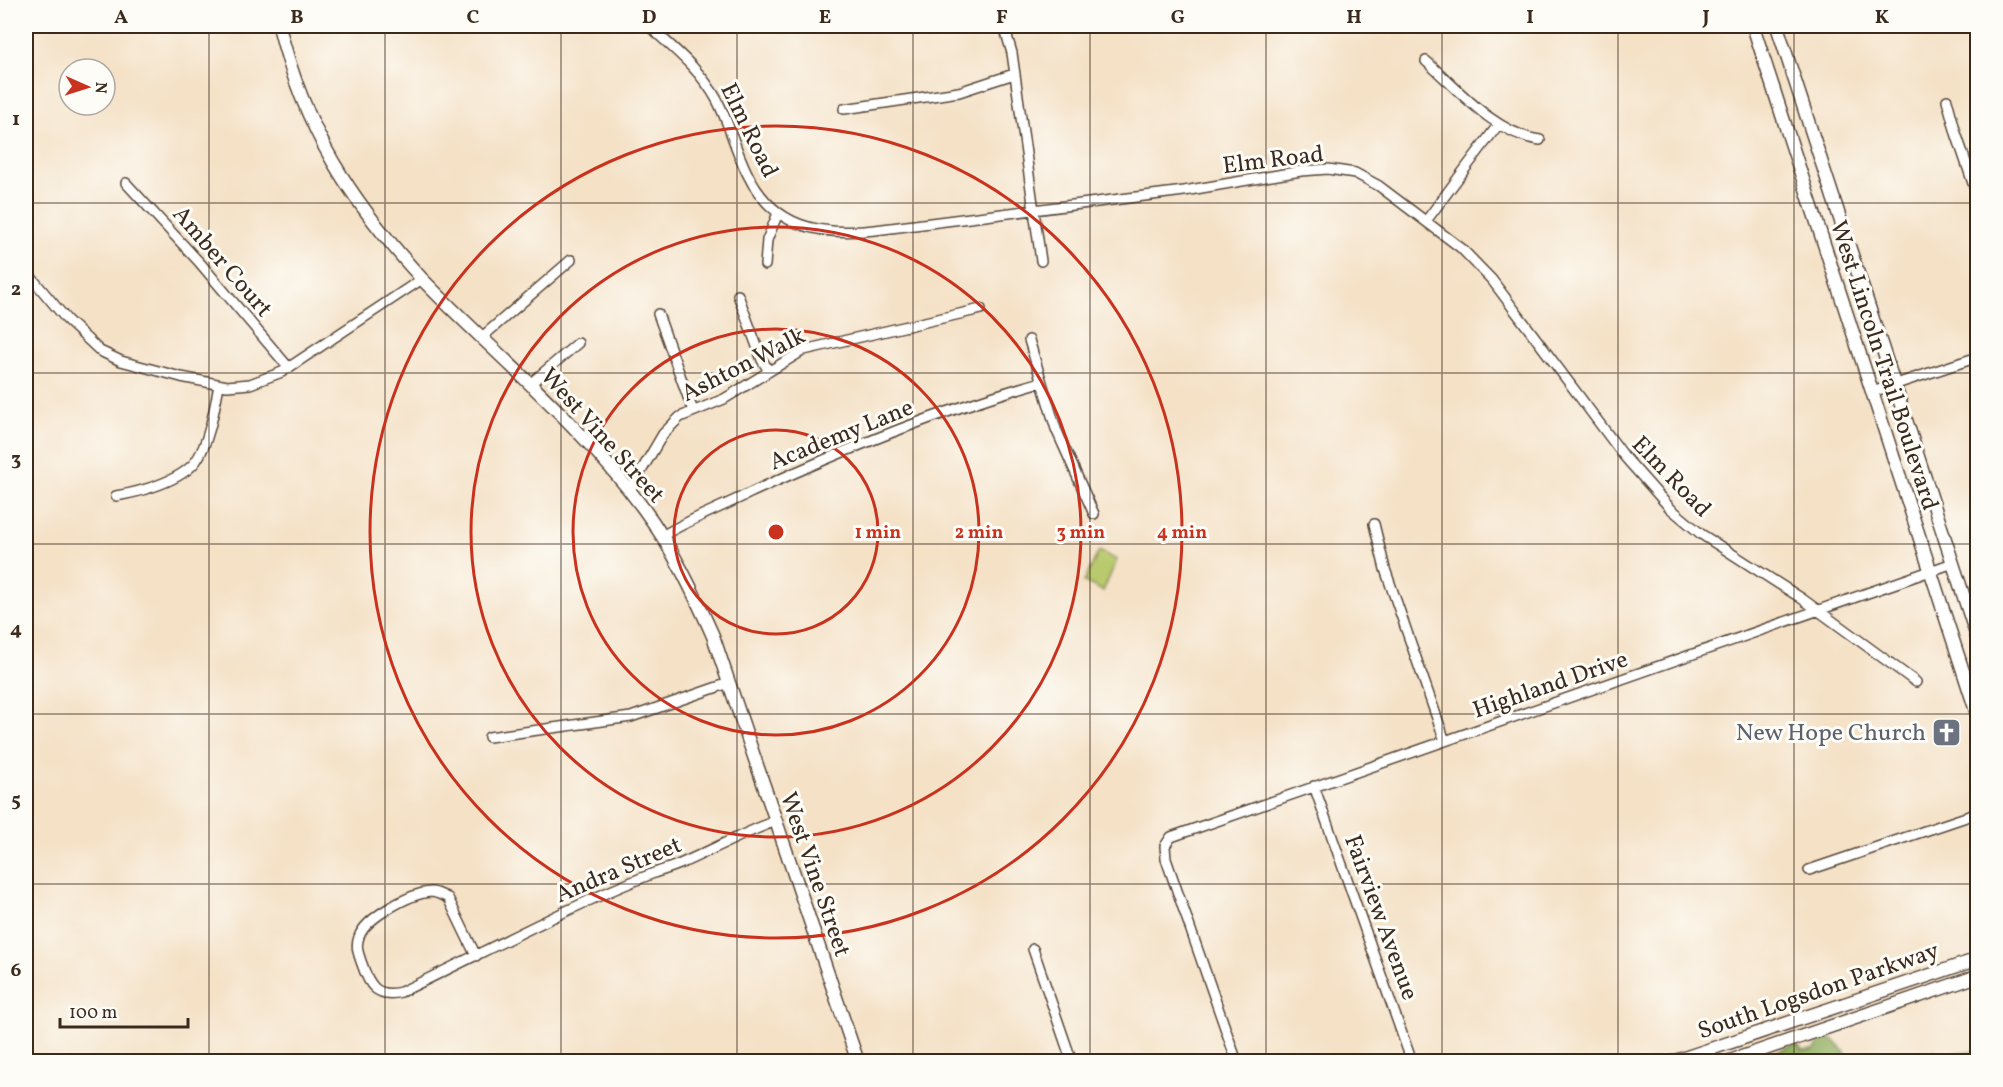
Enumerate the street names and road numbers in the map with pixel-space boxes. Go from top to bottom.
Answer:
street label: Elm Road [711,78,786,184]
street label: Elm Road [1221,138,1326,184]
street label: Amber Court [163,199,280,326]
street label: West Lincoln Trail Boulevard [1820,216,1946,515]
street label: Ashton Walk [676,320,812,412]
street label: West Vine Street [531,361,672,512]
street label: Academy Lane [765,392,919,480]
street label: Elm Road [1623,429,1718,526]
street label: Highland Drive [1468,643,1633,728]
street label: West Vine Street [770,788,858,962]
street label: Andra Street [550,829,687,913]
street label: Fairview Avenue [1334,830,1426,1005]
street label: South Logsdon Parkway [1693,935,1944,1049]

